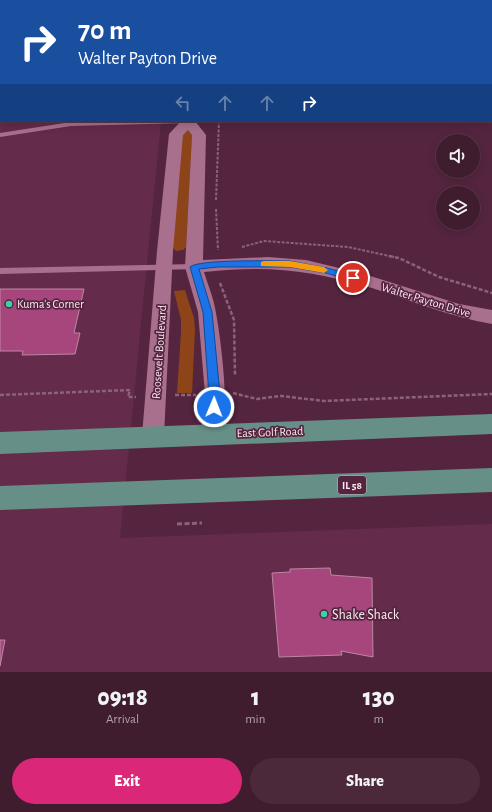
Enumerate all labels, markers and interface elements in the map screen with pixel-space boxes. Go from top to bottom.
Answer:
icon: right [12,16,64,68]
text: 70 m [78,17,132,45]
text: Walter Payton Drive [78,50,217,68]
icon: left [172,92,194,114]
icon: ahead [214,92,236,114]
icon: ahead [256,92,278,114]
icon: right [298,92,320,114]
map controls [436,134,480,230]
button: sound [436,134,480,178]
button: layers [436,186,480,230]
pin [336,261,370,295]
icon: arrive [342,267,364,289]
street label: Walter Payton Drive [380,281,472,320]
place label: Kuma's Corner [17,298,84,310]
marker: Kuma's Corner [4,299,14,309]
street label: Roosevelt Boulevard [150,304,168,400]
position arrow [193,386,235,428]
street label: East Golf Road [236,425,304,439]
road number: IL 58 [338,476,366,494]
place label: Shake Shack [332,608,400,622]
marker: Shake Shack [319,609,329,619]
text: 09:18 [97,686,148,710]
text: 1 [251,686,260,710]
text: 130 [363,686,395,710]
text: Arrival [106,713,139,726]
text: min [245,713,265,726]
text: m [374,713,384,726]
button: Exit [12,758,242,804]
button: Share [250,758,480,804]

